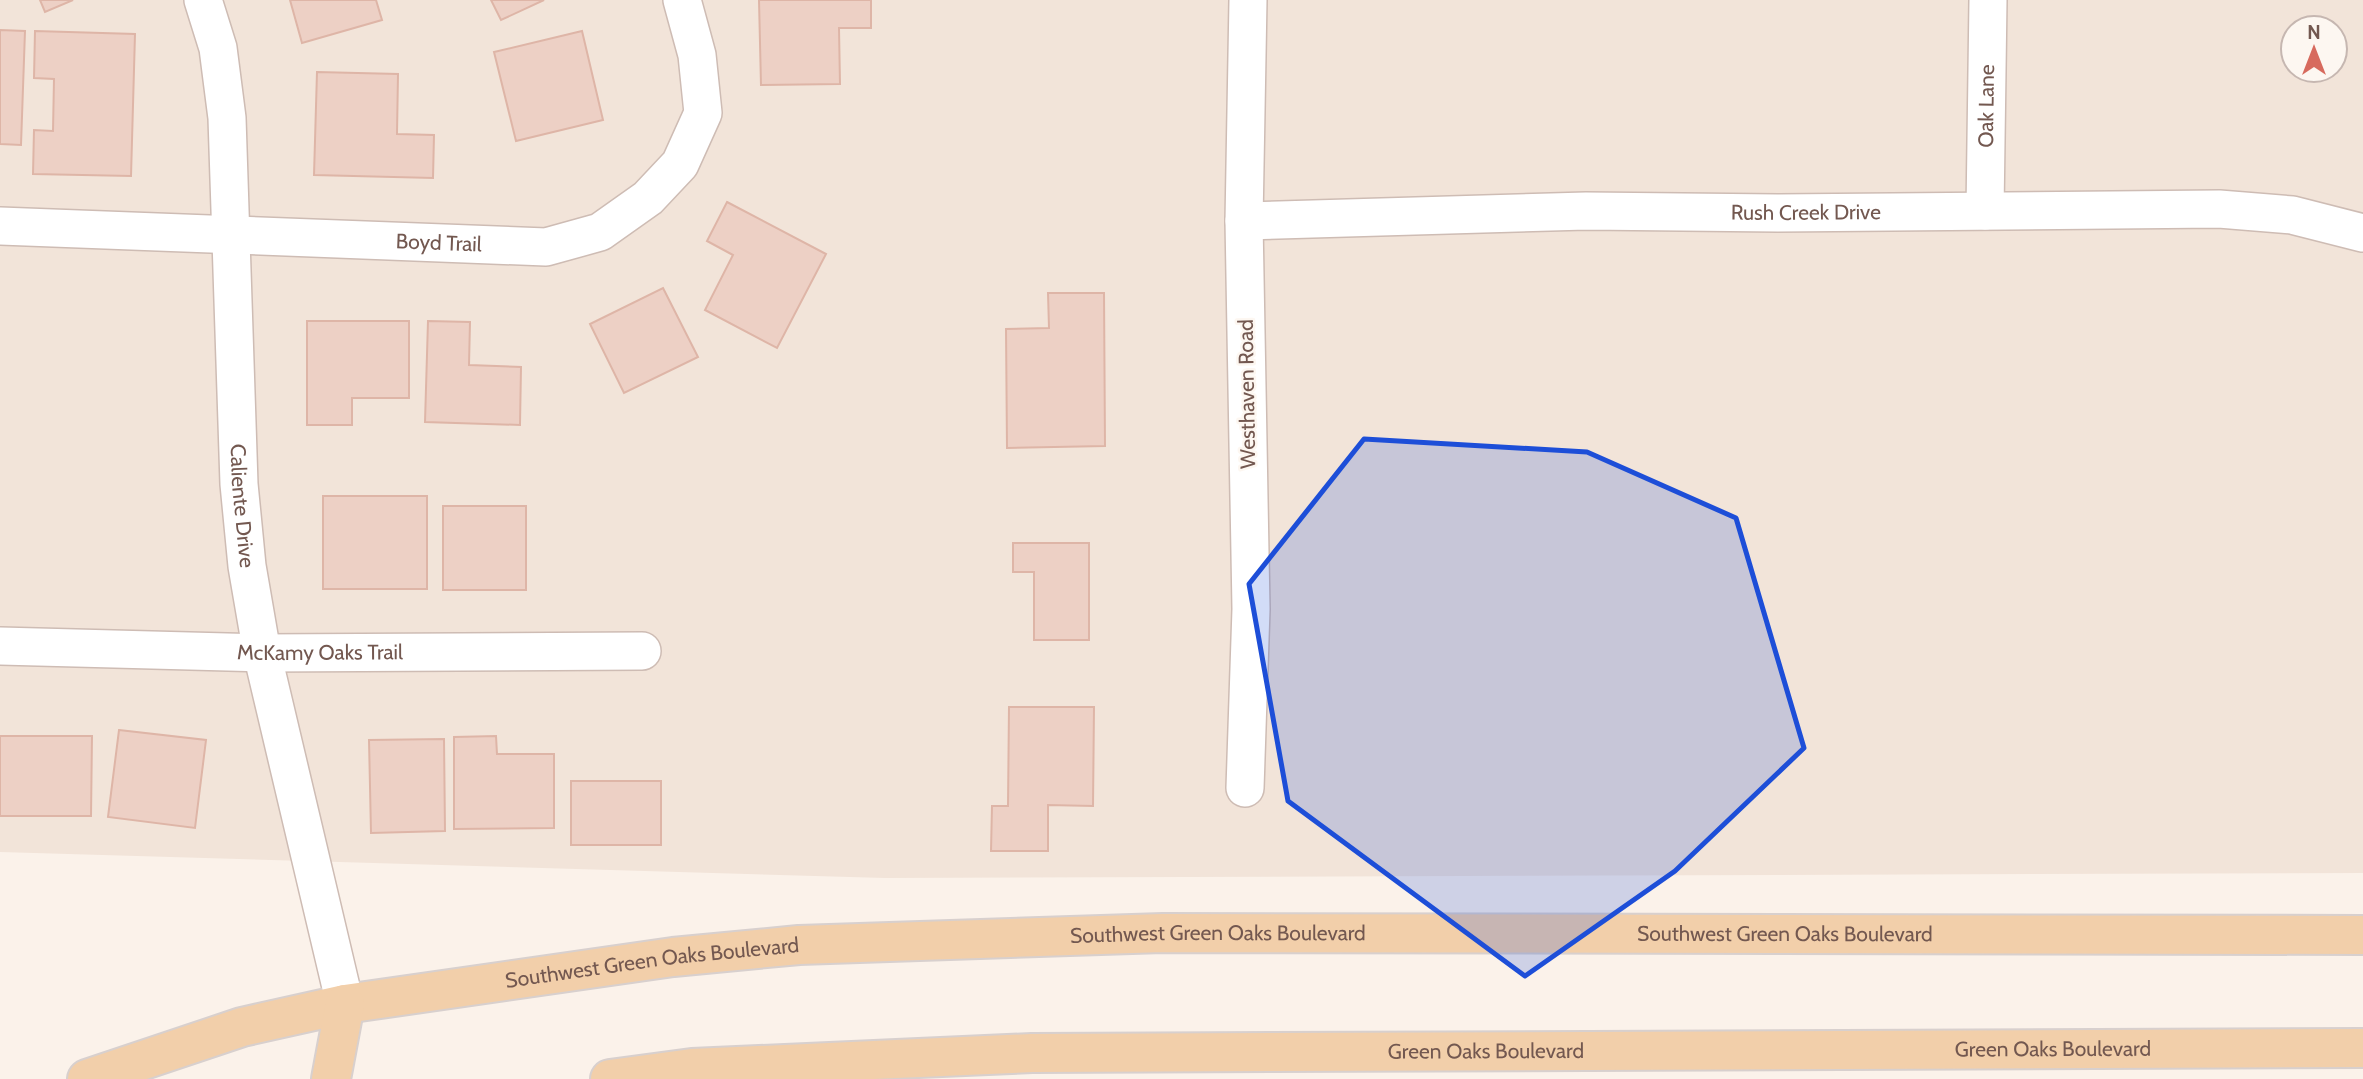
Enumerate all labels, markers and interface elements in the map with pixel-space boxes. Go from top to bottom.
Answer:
north arrow [2279,14,2349,84]
text: N [2307,21,2321,44]
street label: Oak Lane [1973,64,1999,148]
street label: Rush Creek Drive [1731,199,1881,225]
street label: Boyd Trail [395,228,482,257]
street label: Westhaven Road [1233,319,1260,469]
street label: Caliente Drive [226,443,260,569]
street label: McKamy Oaks Trail [237,639,403,665]
street label: Southwest Green Oaks Boulevard [1070,920,1366,948]
street label: Southwest Green Oaks Boulevard [1637,921,1933,946]
street label: Southwest Green Oaks Boulevard [504,932,800,993]
street label: Green Oaks Boulevard [1955,1036,2151,1062]
street label: Green Oaks Boulevard [1388,1038,1584,1064]

